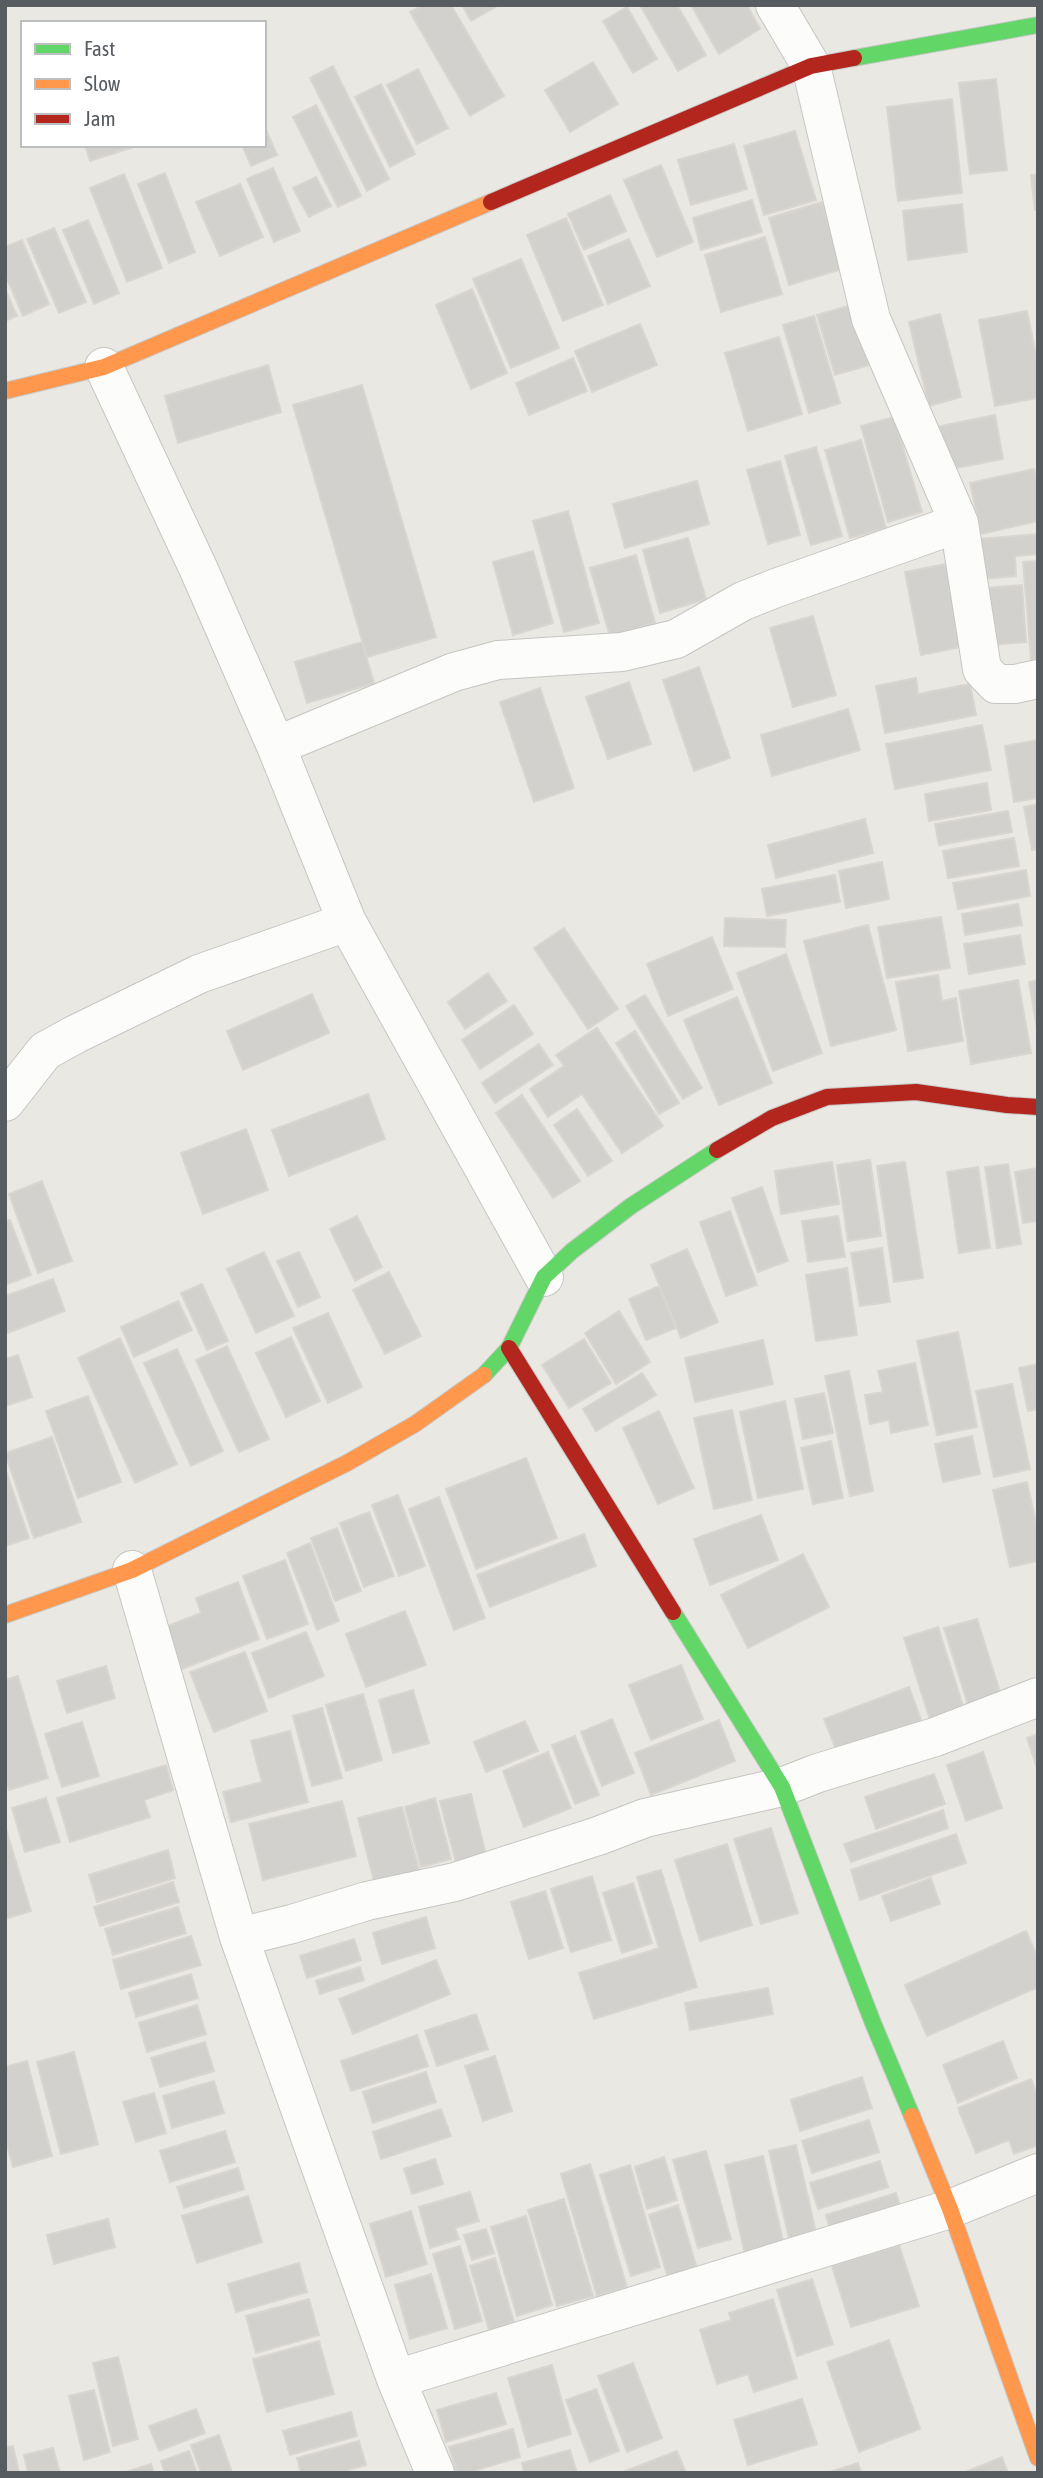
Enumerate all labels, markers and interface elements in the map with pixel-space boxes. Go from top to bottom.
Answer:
legend [21,21,266,147]
text: Fast [84,36,115,60]
text: Slow [84,71,121,95]
text: Jam [84,106,116,130]

